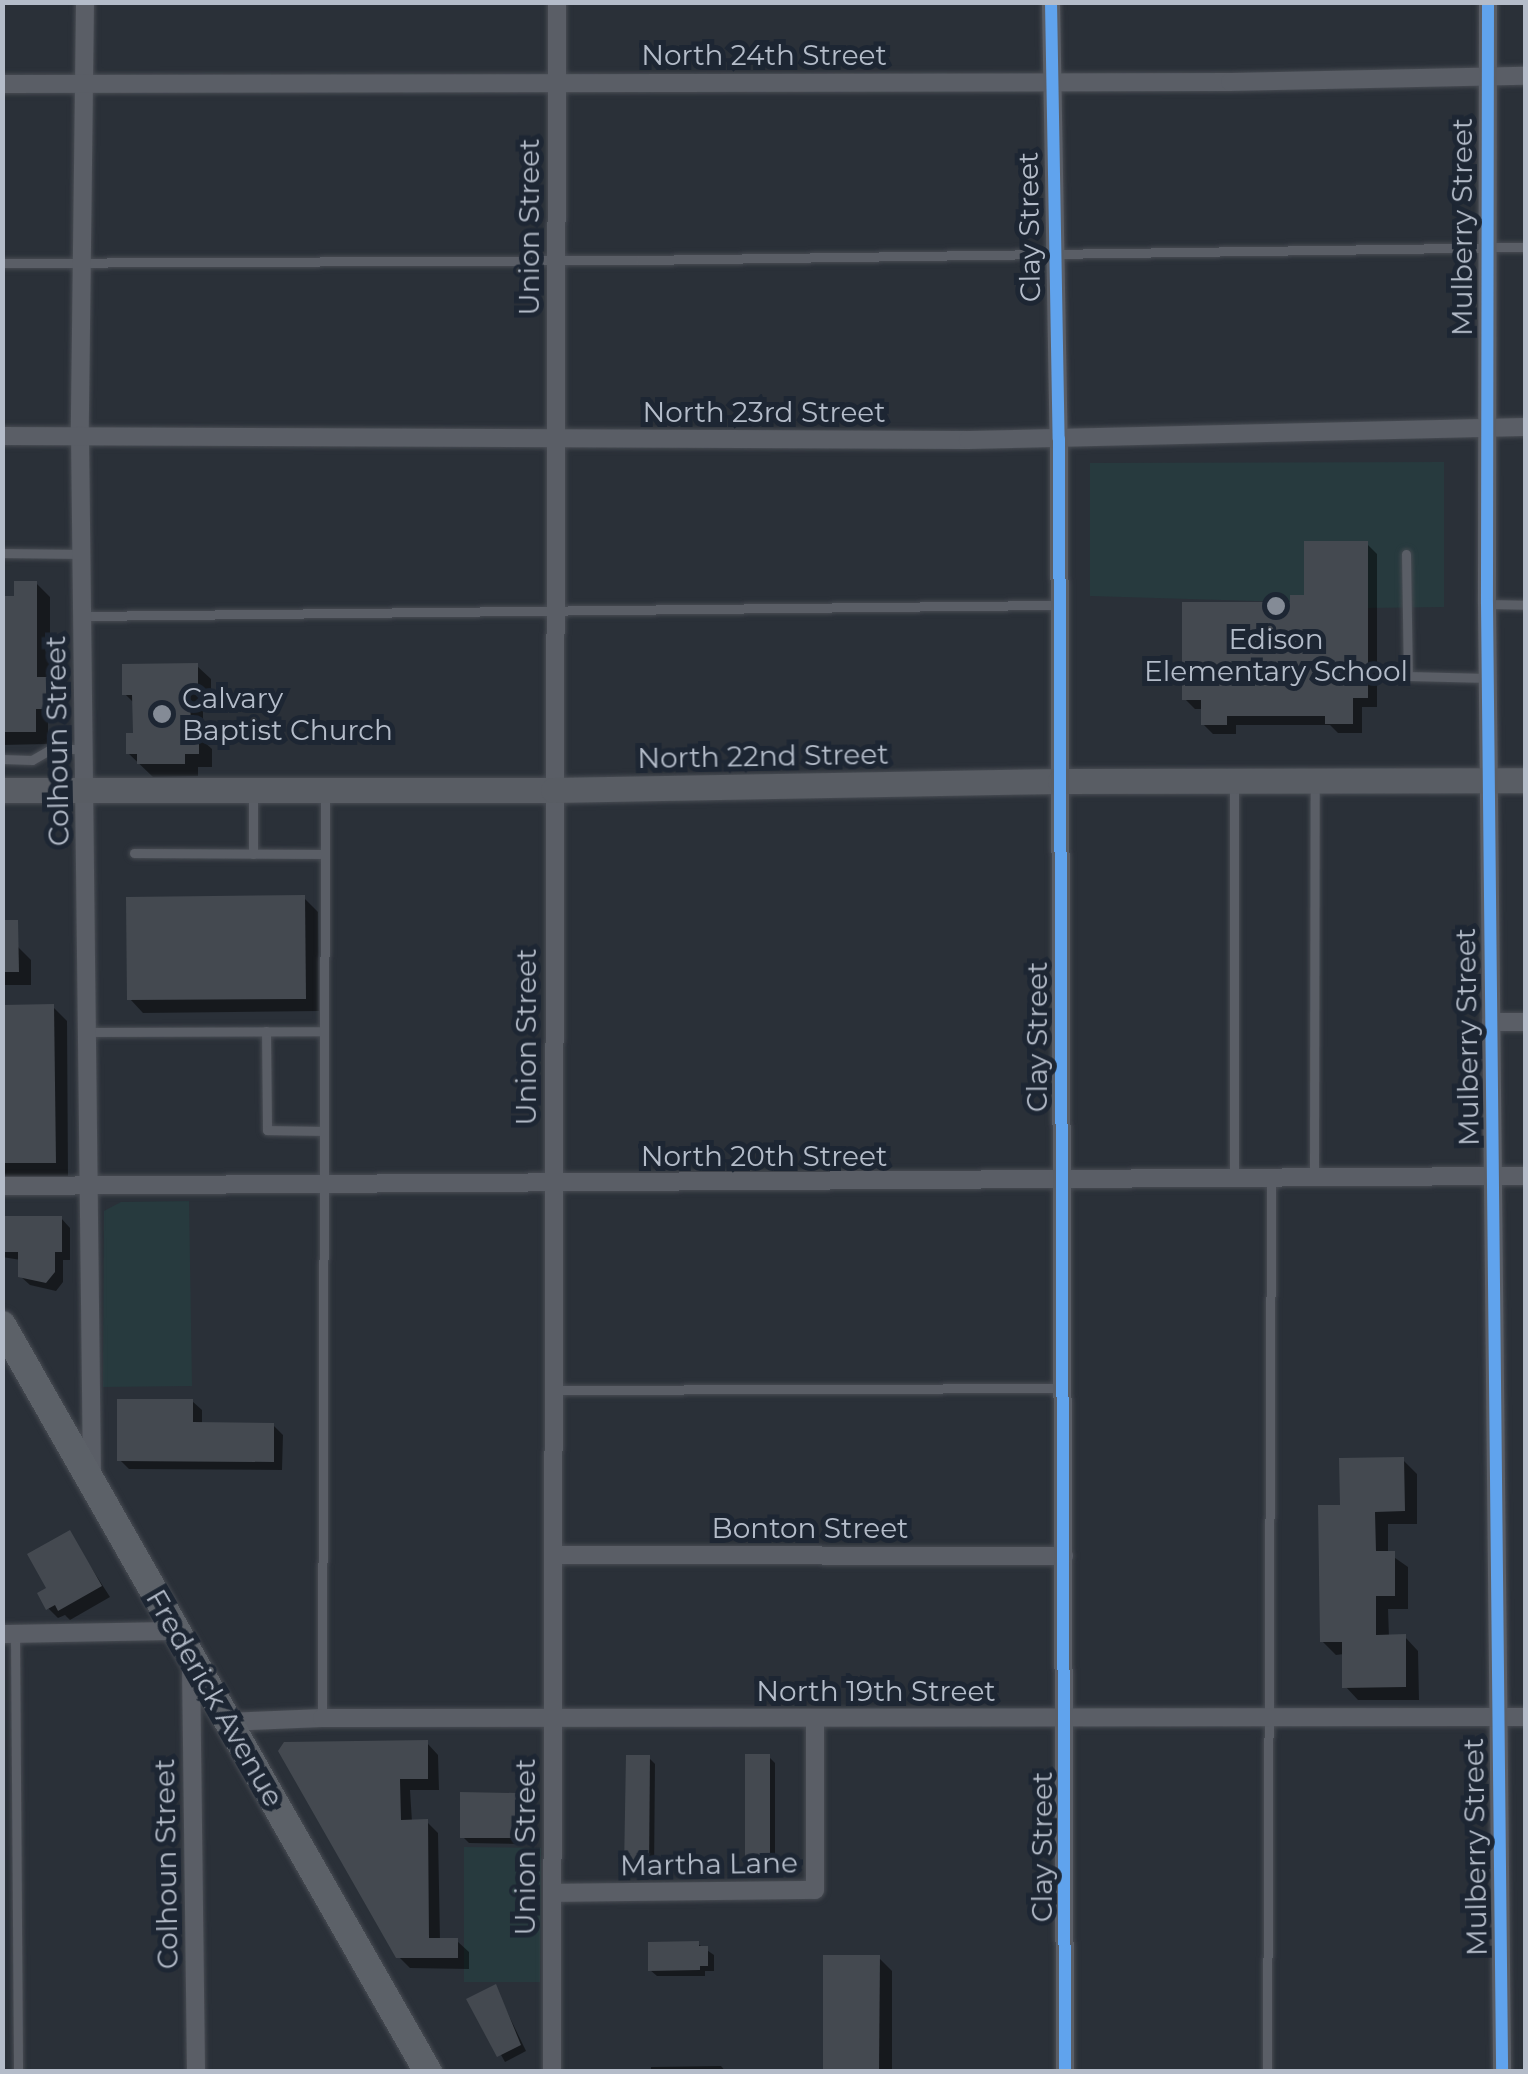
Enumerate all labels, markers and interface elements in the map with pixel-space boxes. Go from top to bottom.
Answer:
street label: North 24th Street [641,38,887,72]
street label: Mulberry Street [1445,118,1479,336]
street label: Union Street [512,138,546,316]
street label: Clay Street [1011,151,1047,303]
street label: North 23rd Street [642,395,886,429]
marker: Edison Elementary School [1265,595,1287,617]
place label: Edison Elementary School [1144,622,1408,688]
street label: Colhoun Street [38,635,76,847]
place label: Calvary Baptist Church [182,681,393,747]
marker: Calvary Baptist Church [151,703,173,725]
street label: North 22nd Street [637,737,889,775]
street label: Mulberry Street [1448,928,1486,1146]
street label: Union Street [509,948,543,1126]
street label: Clay Street [1020,962,1054,1112]
street label: North 20th Street [641,1139,887,1173]
street label: Bonton Street [712,1511,908,1545]
street label: Frederick Avenue [139,1584,291,1812]
street label: North 19th Street [756,1674,996,1708]
street label: Mulberry Street [1456,1738,1494,1956]
street label: Colhoun Street [147,1758,185,1970]
street label: Union Street [508,1758,542,1936]
street label: Clay Street [1025,1772,1059,1922]
street label: Martha Lane [620,1846,798,1882]

